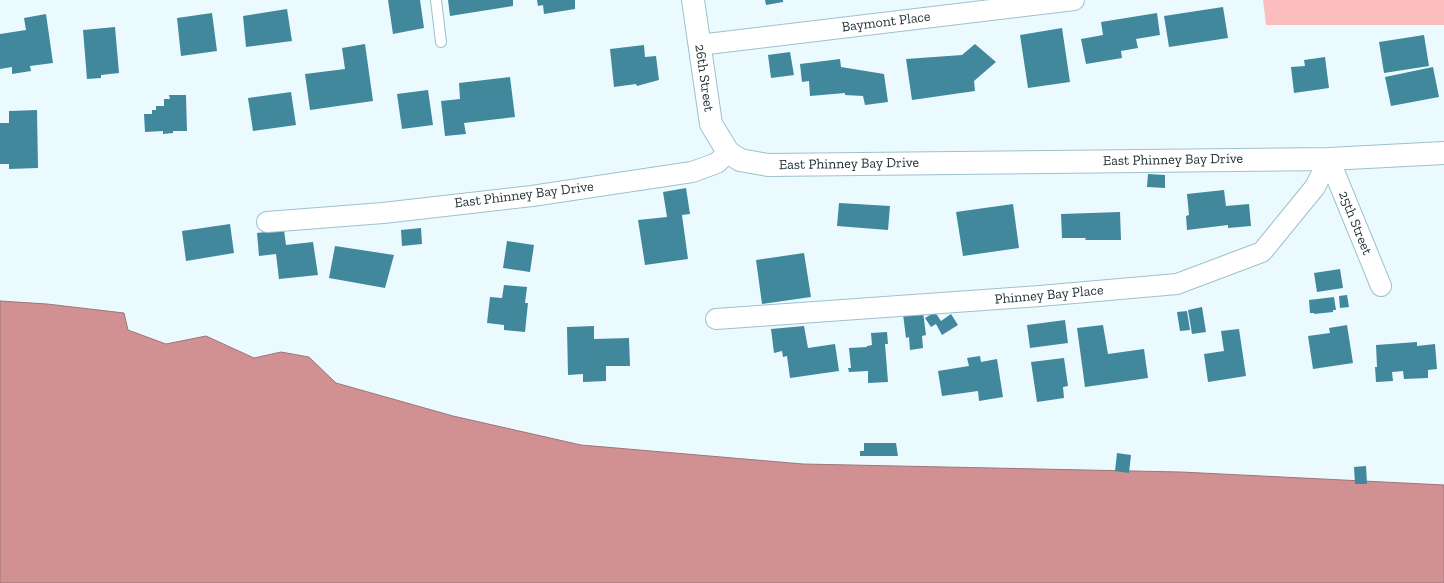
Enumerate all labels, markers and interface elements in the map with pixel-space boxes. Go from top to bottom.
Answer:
street label: Baymont Place [841,8,931,36]
street label: 26th Street [691,43,717,113]
street label: East Phinney Bay Drive [1103,150,1243,170]
street label: East Phinney Bay Drive [779,154,919,174]
street label: East Phinney Bay Drive [453,178,595,212]
street label: 25th Street [1335,189,1375,257]
street label: Phinney Bay Place [994,282,1104,308]

